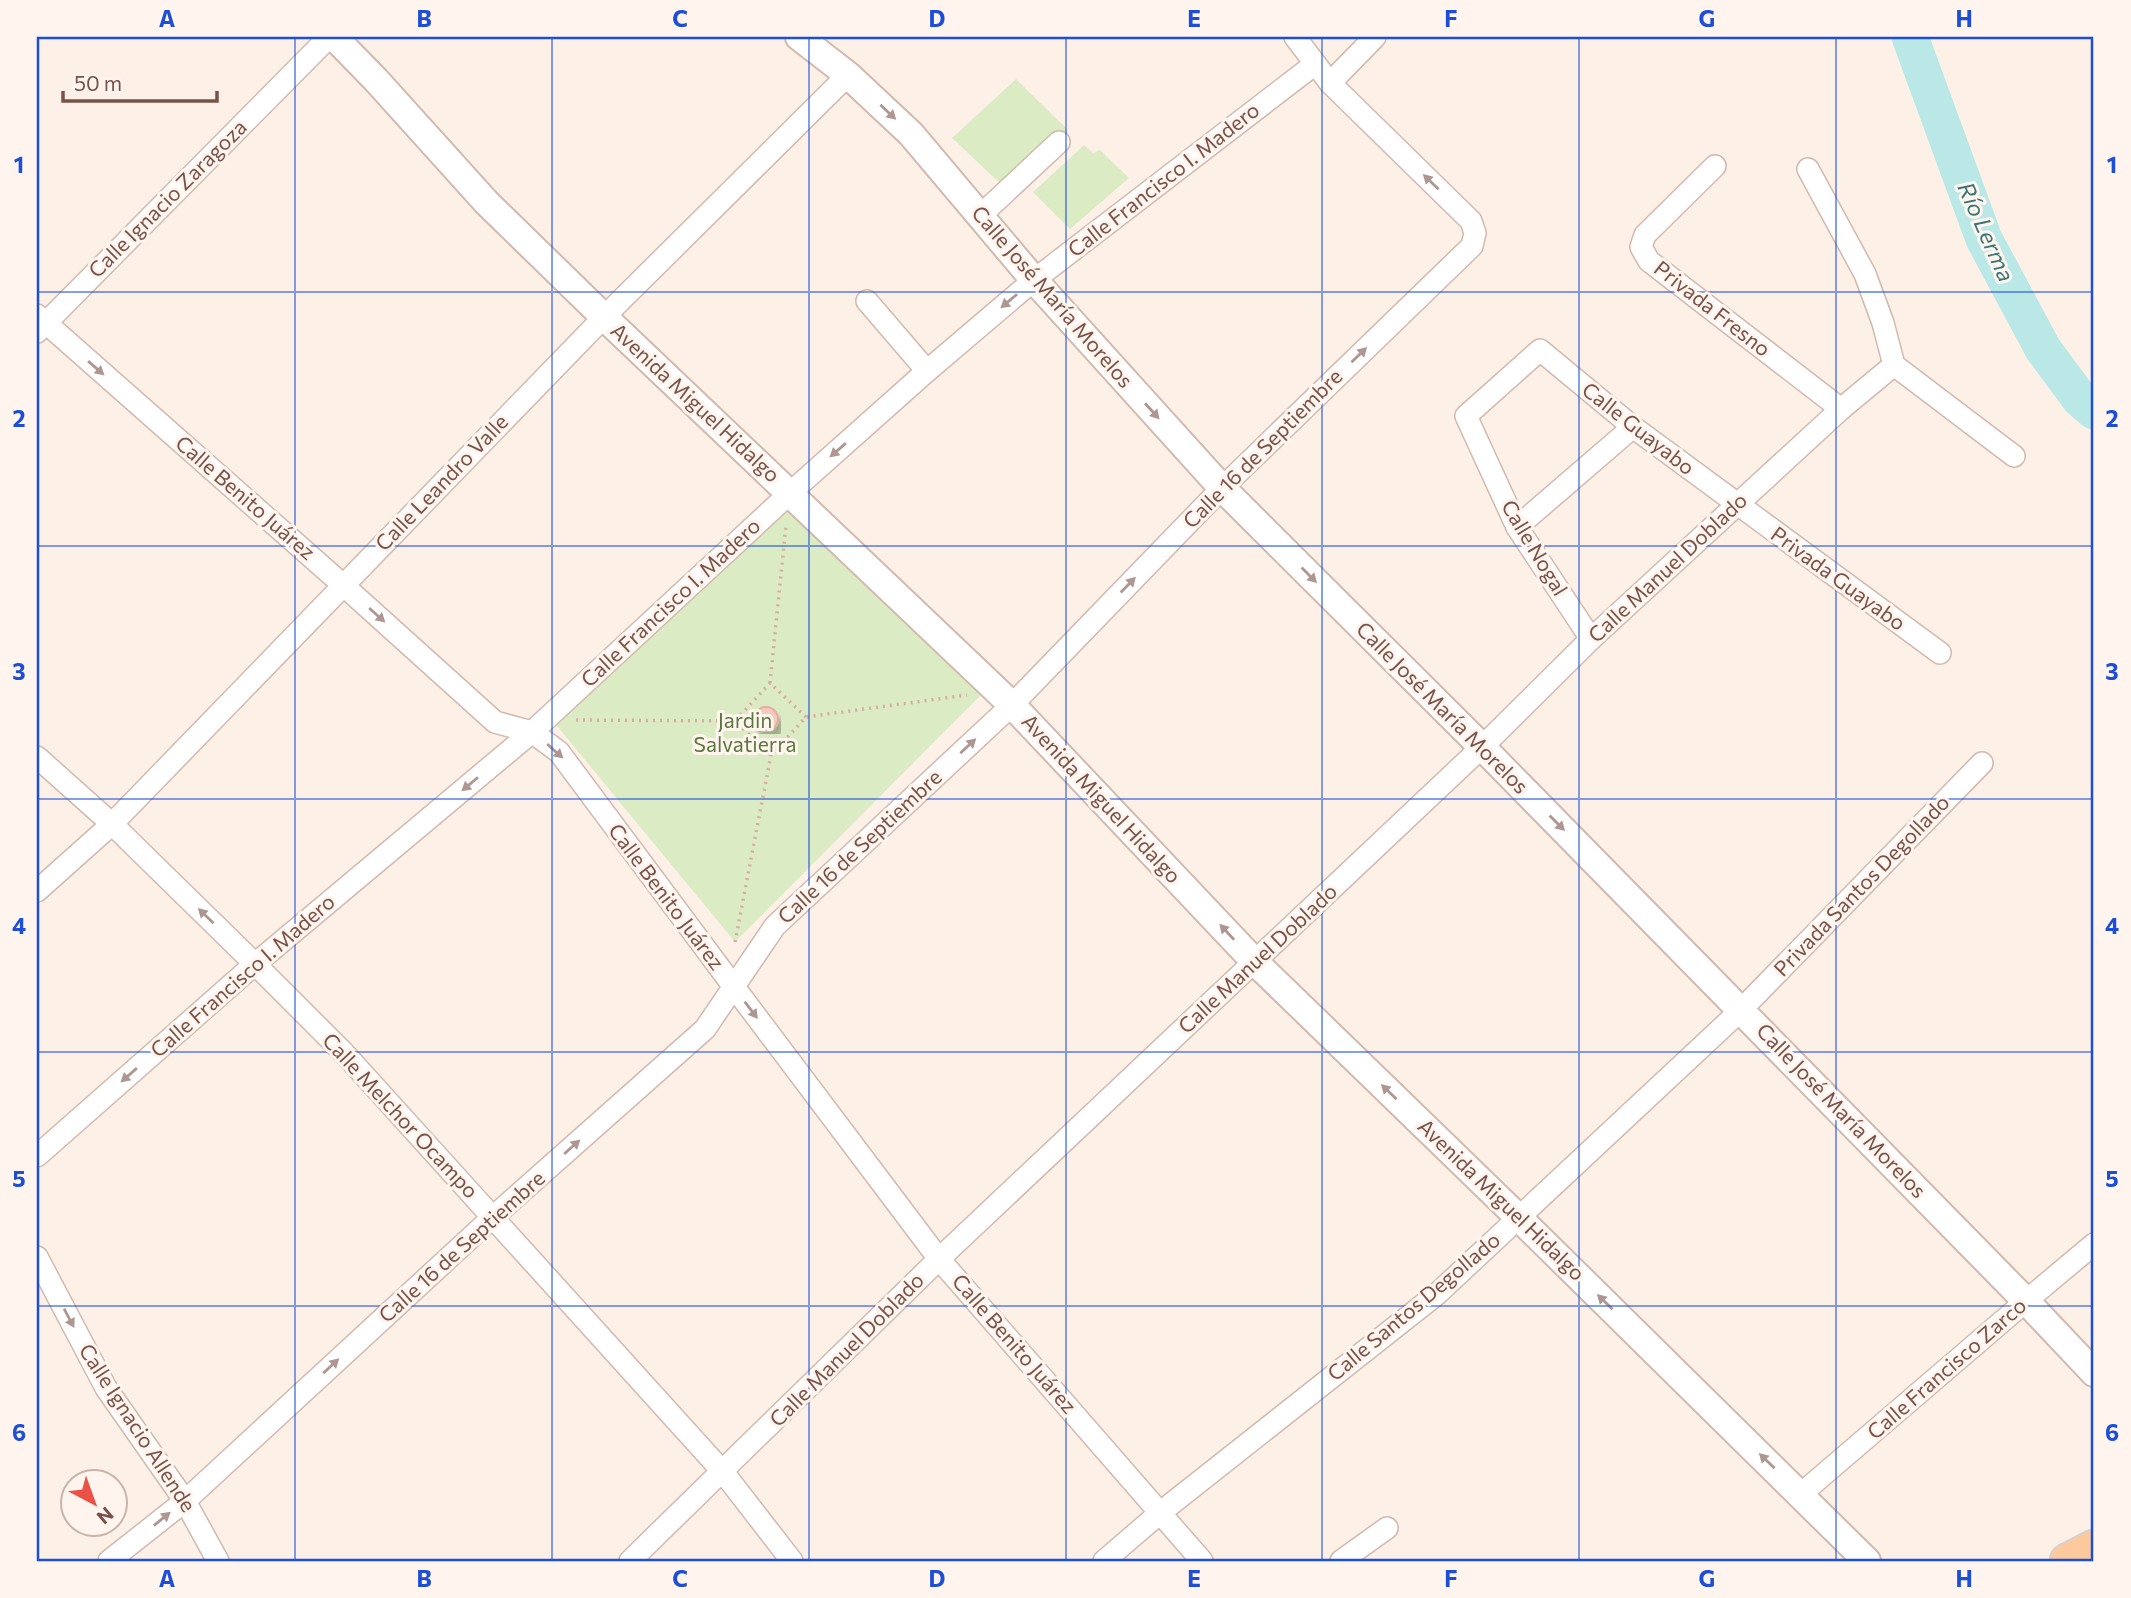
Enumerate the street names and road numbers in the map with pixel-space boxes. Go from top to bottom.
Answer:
street label: Calle Francisco I. Madero [1062,96,1264,261]
street label: Calle Ignacio Zaragoza [83,114,251,282]
street label: Calle José María Morelos [967,200,1139,392]
street label: Privada Fresno [1650,255,1776,361]
street label: Avenida Miguel Hidalgo [606,317,786,487]
street label: Calle 16 de Septiembre [1177,363,1347,533]
street label: Calle Guayabo [1578,376,1700,479]
street label: Calle Leandro Valle [369,409,512,555]
street label: Calle Benito Juárez [171,430,321,564]
street label: Calle Manuel Doblado [1583,487,1751,647]
street label: Calle Nogal [1497,495,1574,600]
street label: Calle Francisco I. Madero [575,512,765,691]
street label: Privada Guayabo [1767,521,1911,635]
street label: Calle José María Morelos [1352,616,1534,798]
street label: Avenida Miguel Hidalgo [1017,708,1187,888]
street label: Calle 16 de Septiembre [772,764,946,928]
street label: Privada Santos Degollado [1768,789,1954,981]
street label: Calle Benito Juárez [604,818,730,974]
street label: Calle Manuel Doblado [1173,878,1341,1038]
street label: Calle Francisco I. Madero [145,888,339,1062]
street label: Calle José María Morelos [1752,1018,1932,1202]
street label: Calle Melchor Ocampo [318,1027,484,1203]
street label: Avenida Miguel Hidalgo [1413,1113,1591,1285]
street label: Calle 16 de Septiembre [373,1165,549,1327]
street label: Calle Santos Degollado [1322,1226,1504,1385]
street label: Calle Manuel Doblado [764,1267,928,1431]
street label: Calle Benito Juárez [948,1268,1082,1418]
street label: Calle Francisco Zarco [1861,1292,2031,1444]
street label: Calle Ignacio Allende [75,1339,202,1516]

